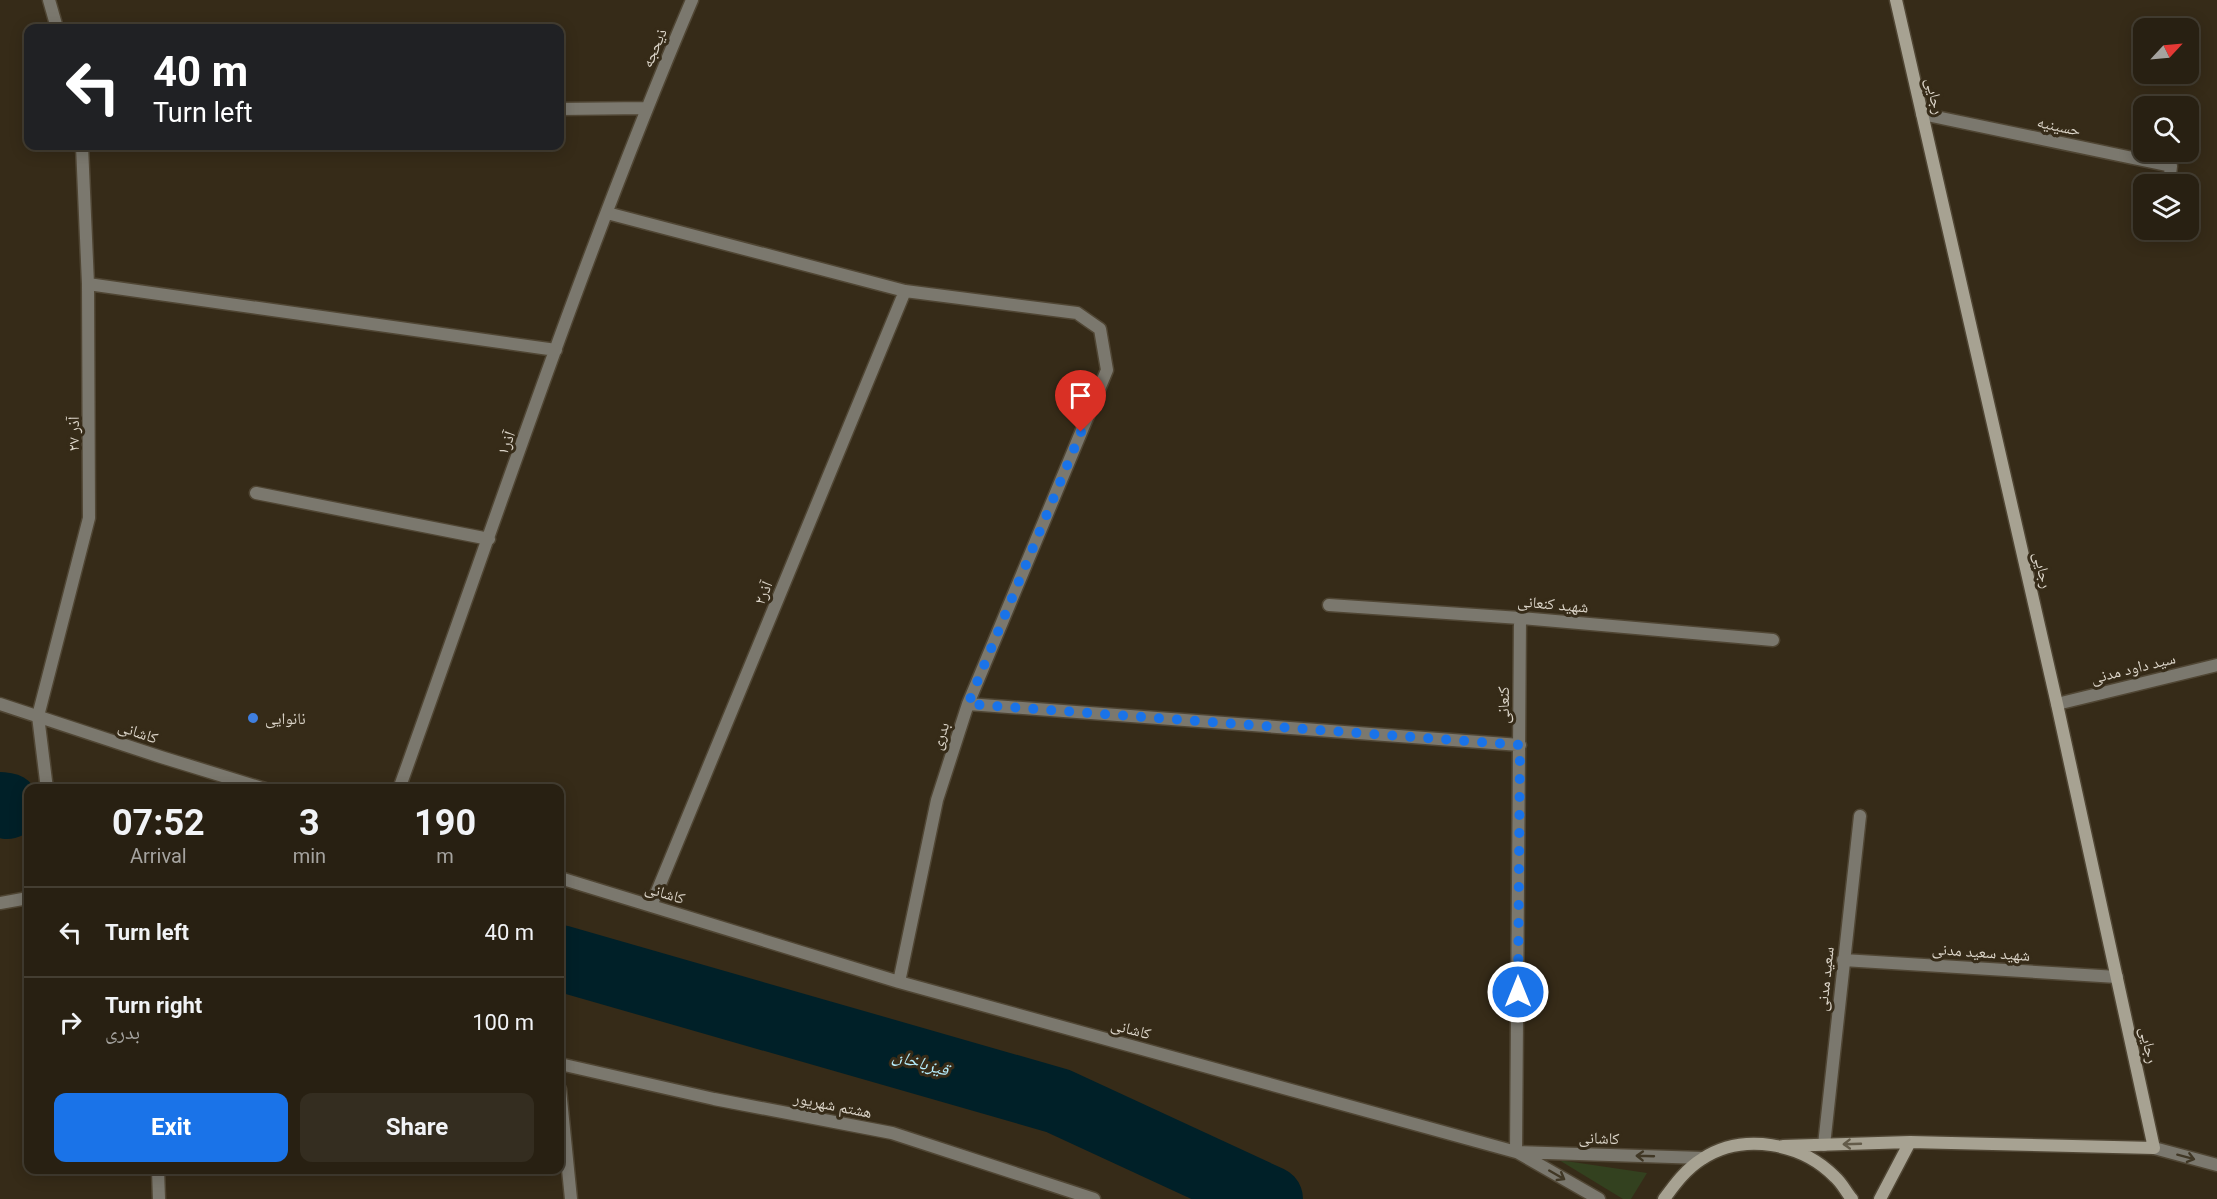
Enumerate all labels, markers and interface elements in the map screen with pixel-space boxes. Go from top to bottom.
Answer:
north arrow [2133,18,2199,84]
map controls [2133,18,2199,240]
street label: ذیحجه [637,26,671,70]
text: 40 m [153,47,248,96]
icon: left [54,48,132,126]
street label: رجایی [1921,76,1948,116]
button: search [2133,96,2199,162]
text: Turn left [153,97,253,129]
street label: حسینیه [2035,112,2083,140]
button: layers [2133,174,2199,240]
pin [1055,370,1106,432]
icon: arrive [1064,379,1097,412]
street label: ۲۷ آذر [64,416,83,451]
street label: آذر۱ [493,428,519,457]
street label: رجایی [2029,550,2056,590]
street label: آذر۲ [750,578,777,608]
street label: شهید کنعانی [1517,591,1589,618]
street label: سید داود مدنی [2089,648,2178,689]
street label: کنعانی [1494,686,1514,724]
place label: نانوایی [265,709,306,729]
marker: نانوایی [246,711,260,725]
street label: کاشانی [115,716,161,749]
street label: بدری [927,720,954,753]
text: 07:52 [112,802,205,844]
text: 3 [299,802,320,844]
text: 190 [414,802,476,844]
text: Arrival [130,844,187,868]
text: min [293,844,326,868]
text: m [436,844,454,868]
street label: کاشانی [642,878,688,909]
icon: left [54,916,87,949]
text: Turn left [105,920,189,945]
text: 40 m [485,920,534,945]
street label: شهید سعید مدنی [1931,939,2031,966]
street label: سعید مدنی [1812,946,1839,1012]
position arrow [1486,960,1550,1024]
text: Turn right [105,993,202,1018]
icon: right [54,1006,87,1039]
text: 100 m [472,1010,534,1035]
street label: کاشانی [1109,1015,1153,1044]
text: بدری [105,1020,140,1044]
street label: رجایی [2135,1025,2162,1065]
water label: قیزباخان [890,1044,954,1082]
street label: هشتم شهریور [791,1088,874,1123]
button: Exit [54,1093,288,1162]
button: Share [300,1093,534,1162]
street label: کاشانی [1578,1128,1620,1149]
one-way arrow [1842,1138,1862,1150]
one-way arrow [1635,1150,1655,1162]
one-way arrow [2176,1151,2195,1163]
one-way arrow [1548,1170,1565,1182]

